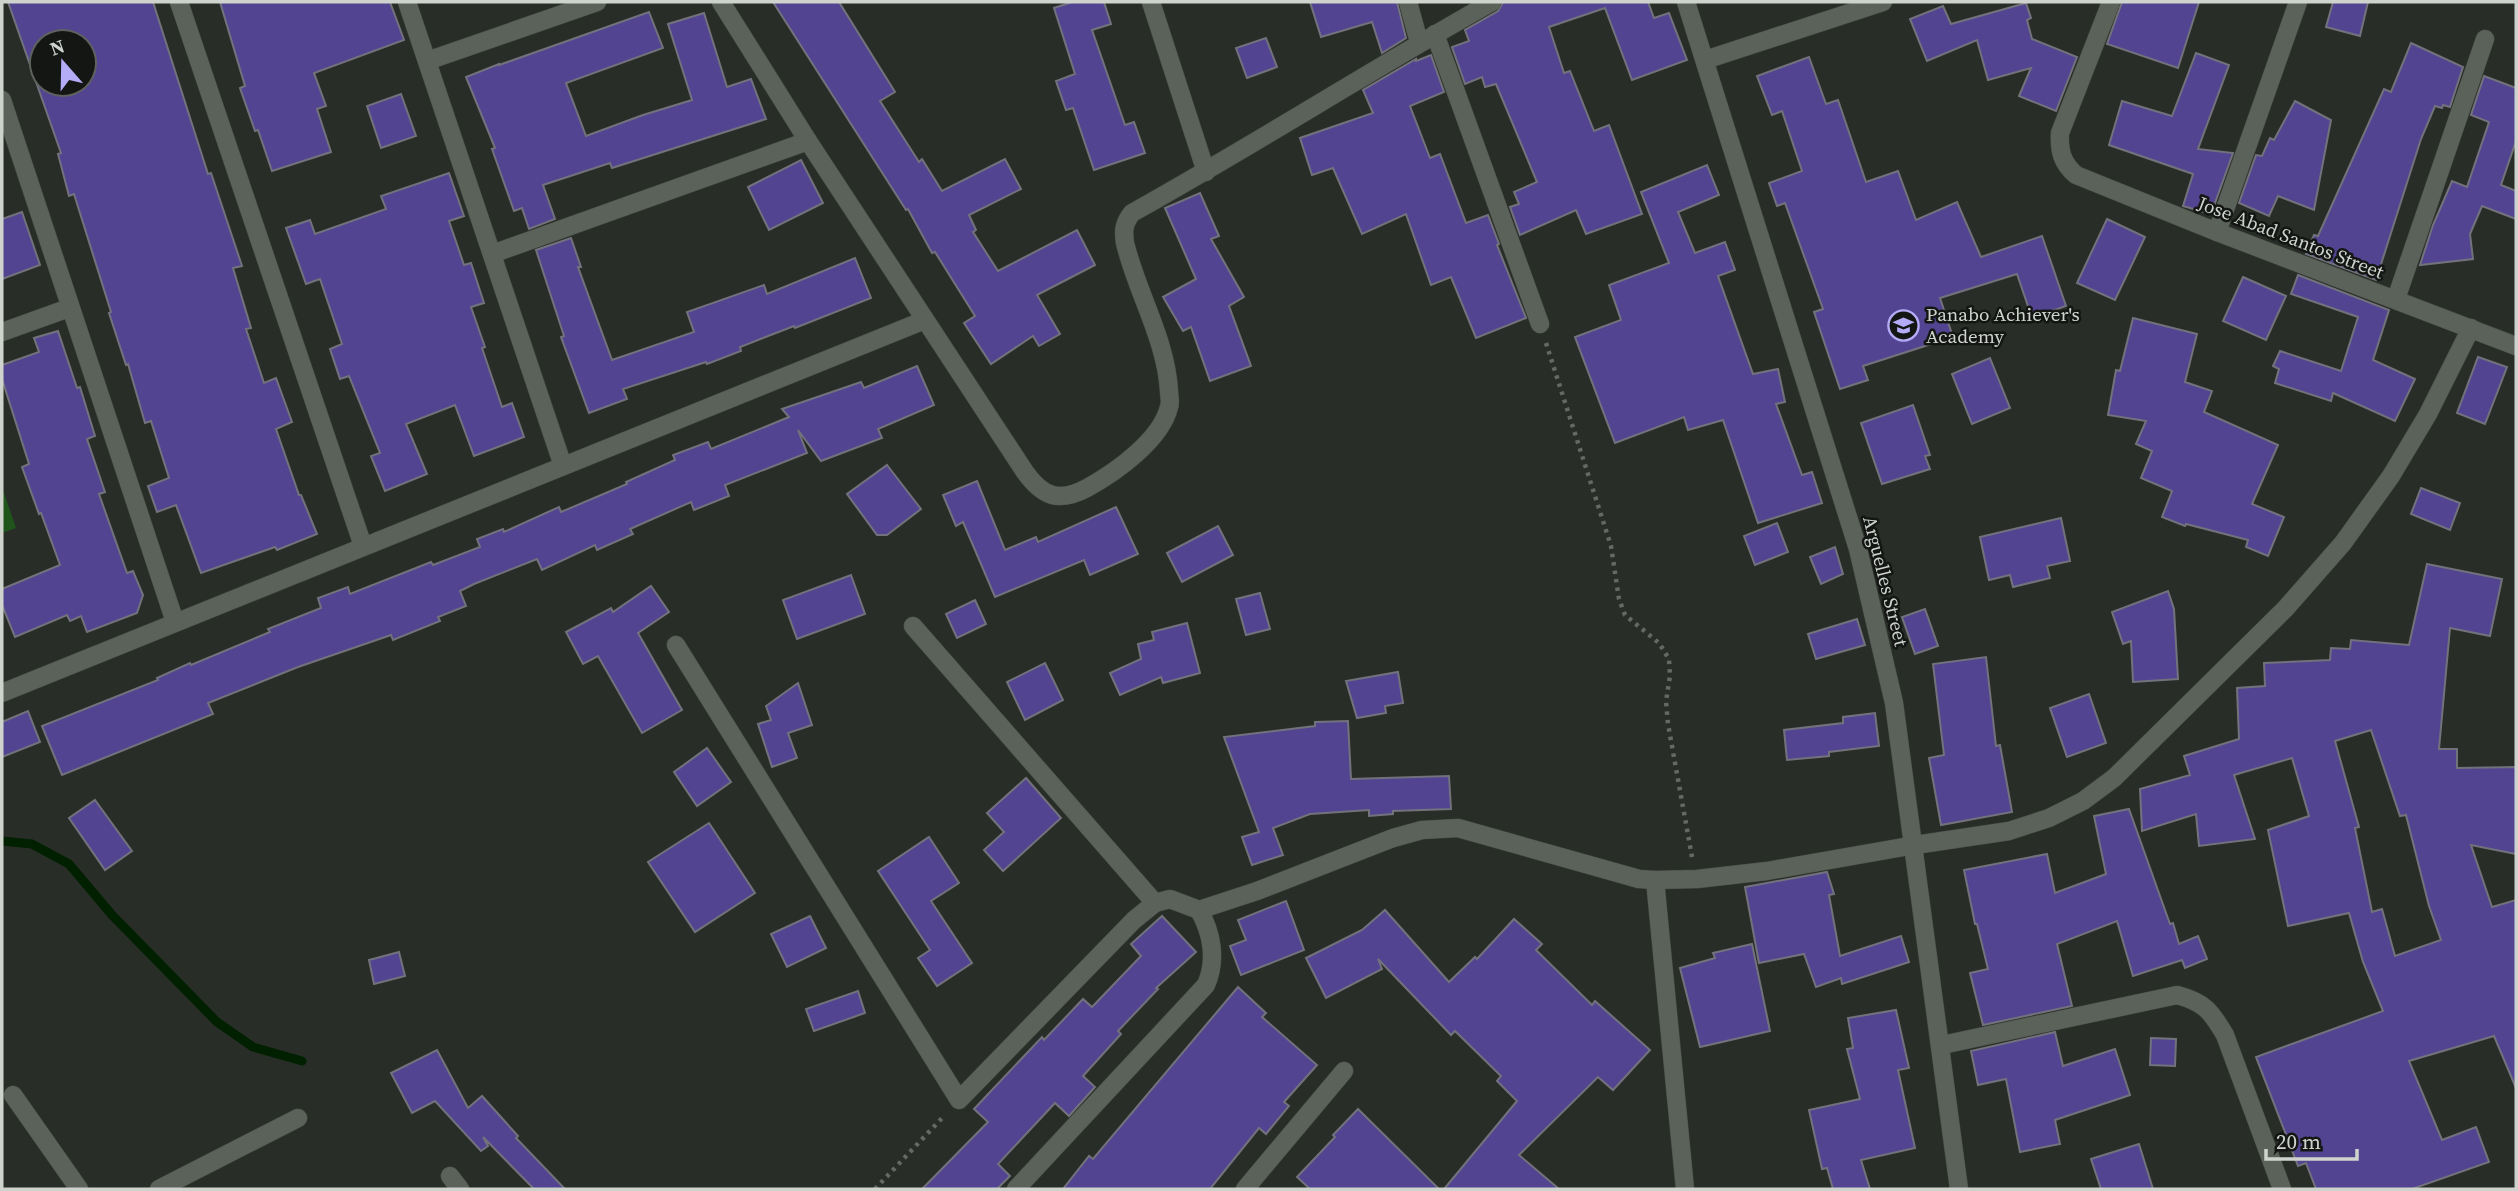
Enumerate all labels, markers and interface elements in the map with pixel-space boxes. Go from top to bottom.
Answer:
north arrow [28,28,98,98]
text: N [46,32,68,62]
street label: Jose Abad Santos Street [2193,189,2388,285]
place label: Panabo Achiever's Academy [1926,301,2080,349]
school or university icon: Panabo Achiever's Academy [1886,308,1920,342]
street label: Arguelles Street [1857,513,1915,650]
scale bar [2266,1118,2357,1162]
text: 20 m [2276,1127,2321,1156]

